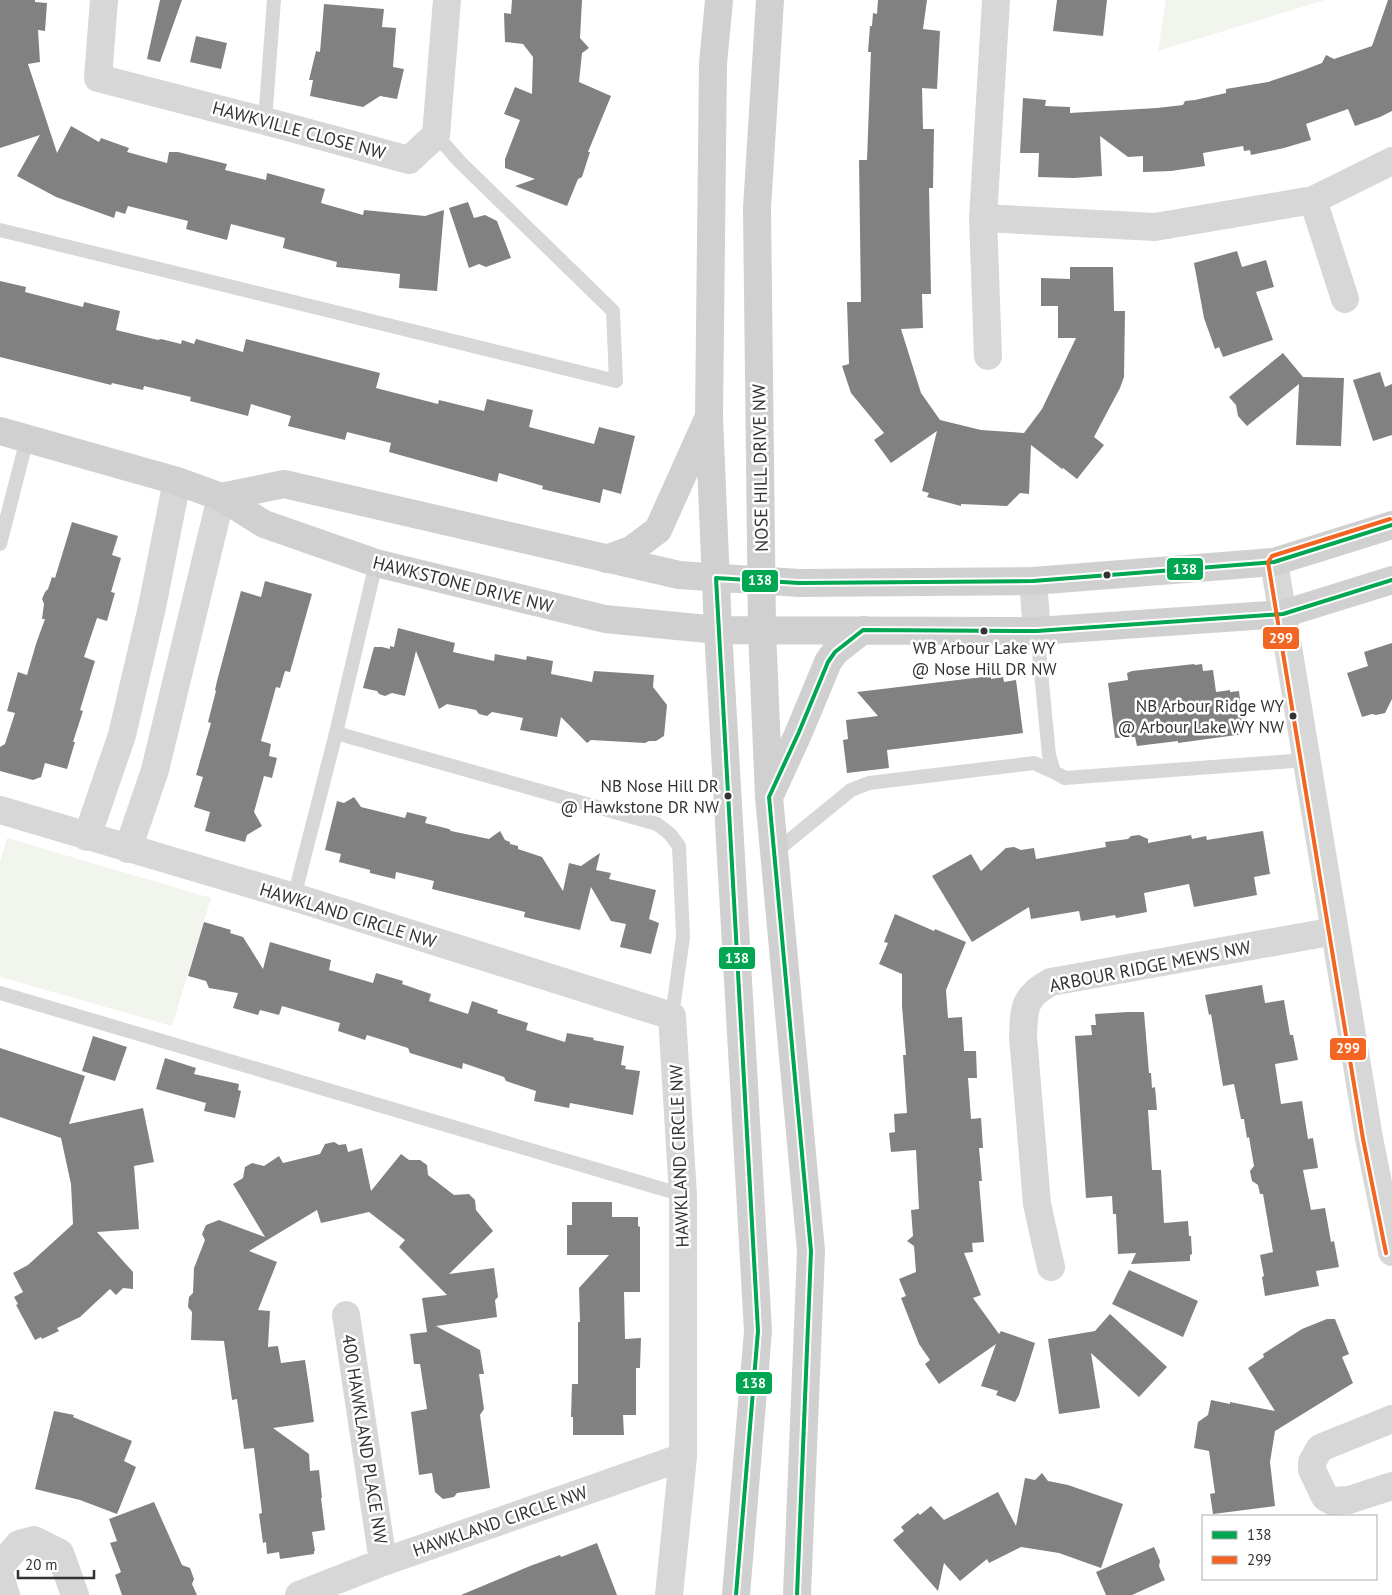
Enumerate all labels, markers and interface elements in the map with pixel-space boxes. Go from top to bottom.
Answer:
street label: HAWKVILLE CLOSE NW [210,96,388,164]
street label: NOSE HILL DRIVE NW [747,384,773,552]
street label: HAWKSTONE DRIVE NW [370,550,556,618]
line badge: 138 [1166,557,1204,581]
text: 138 [1173,560,1197,578]
line badge: 138 [741,569,779,593]
unlabelled marker [1102,570,1112,580]
text: 138 [748,571,772,589]
marker: WB Arbour Lake WY @ Nose Hill DR NW [979,626,989,636]
line badge: 299 [1262,626,1300,650]
text: 299 [1269,629,1293,647]
place label: WB Arbour Lake WY @ Nose Hill DR NW [911,637,1057,680]
place label: NB Arbour Ridge WY @ Arbour Lake WY NW [1118,695,1285,738]
marker: NB Arbour Ridge WY @ Arbour Lake WY NW [1288,711,1298,721]
place label: NB Nose Hill DR @ Hawkstone DR NW [560,775,719,818]
marker: NB Nose Hill DR @ Hawkstone DR NW [723,791,733,801]
street label: HAWKLAND CIRCLE NW [257,877,439,953]
street label: ARBOUR RIDGE MEWS NW [1047,935,1253,997]
line badge: 138 [718,946,756,970]
text: 138 [725,949,749,967]
line badge: 299 [1329,1037,1367,1061]
text: 299 [1336,1039,1360,1057]
street label: HAWKLAND CIRCLE NW [664,1064,694,1248]
street label: 400 HAWKLAND PLACE NW [337,1332,393,1546]
line badge: 138 [735,1371,773,1395]
text: 138 [742,1374,766,1392]
street label: HAWKLAND CIRCLE NW [410,1480,590,1562]
legend [1202,1515,1377,1580]
text: 138 [1247,1525,1272,1544]
scale bar [18,1548,94,1580]
text: 299 [1247,1550,1272,1569]
text: 20 m [25,1555,58,1574]

